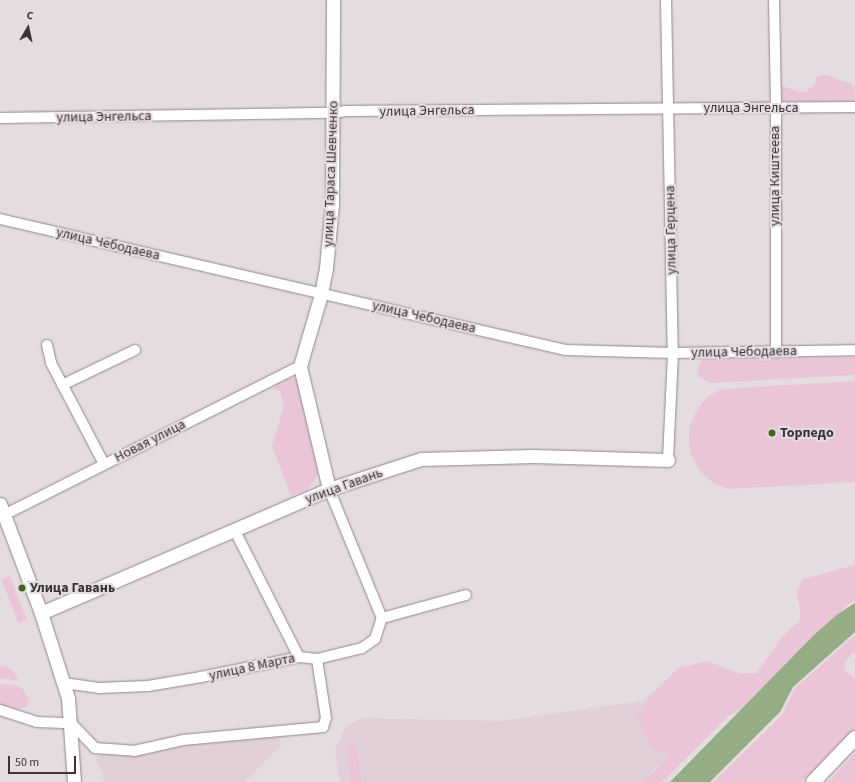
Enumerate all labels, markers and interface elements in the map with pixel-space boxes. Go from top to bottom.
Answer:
north arrow [8,8,48,48]
text: С [26,8,34,24]
street label: улица Энгельса [703,100,799,116]
street label: улица Тараса Шевченко [320,101,342,247]
street label: улица Энгельса [379,102,475,120]
street label: улица Энгельса [56,108,152,126]
street label: улица Киштеева [767,126,783,226]
street label: улица Герцена [662,185,680,275]
street label: улица Чебодаева [55,224,161,264]
street label: улица Чебодаева [371,297,477,337]
street label: улица Чебодаева [691,343,797,361]
street label: Новая улица [112,416,188,466]
place label: Торпедо [780,425,834,441]
marker: Торпедо [767,428,777,438]
street label: улица Гавань [303,464,385,508]
place label: Улица Гавань [30,580,115,596]
marker: Улица Гавань [17,583,27,593]
street label: улица 8 Марта [208,650,296,684]
scale bar [10,748,78,774]
text: 50 m [15,754,39,771]

